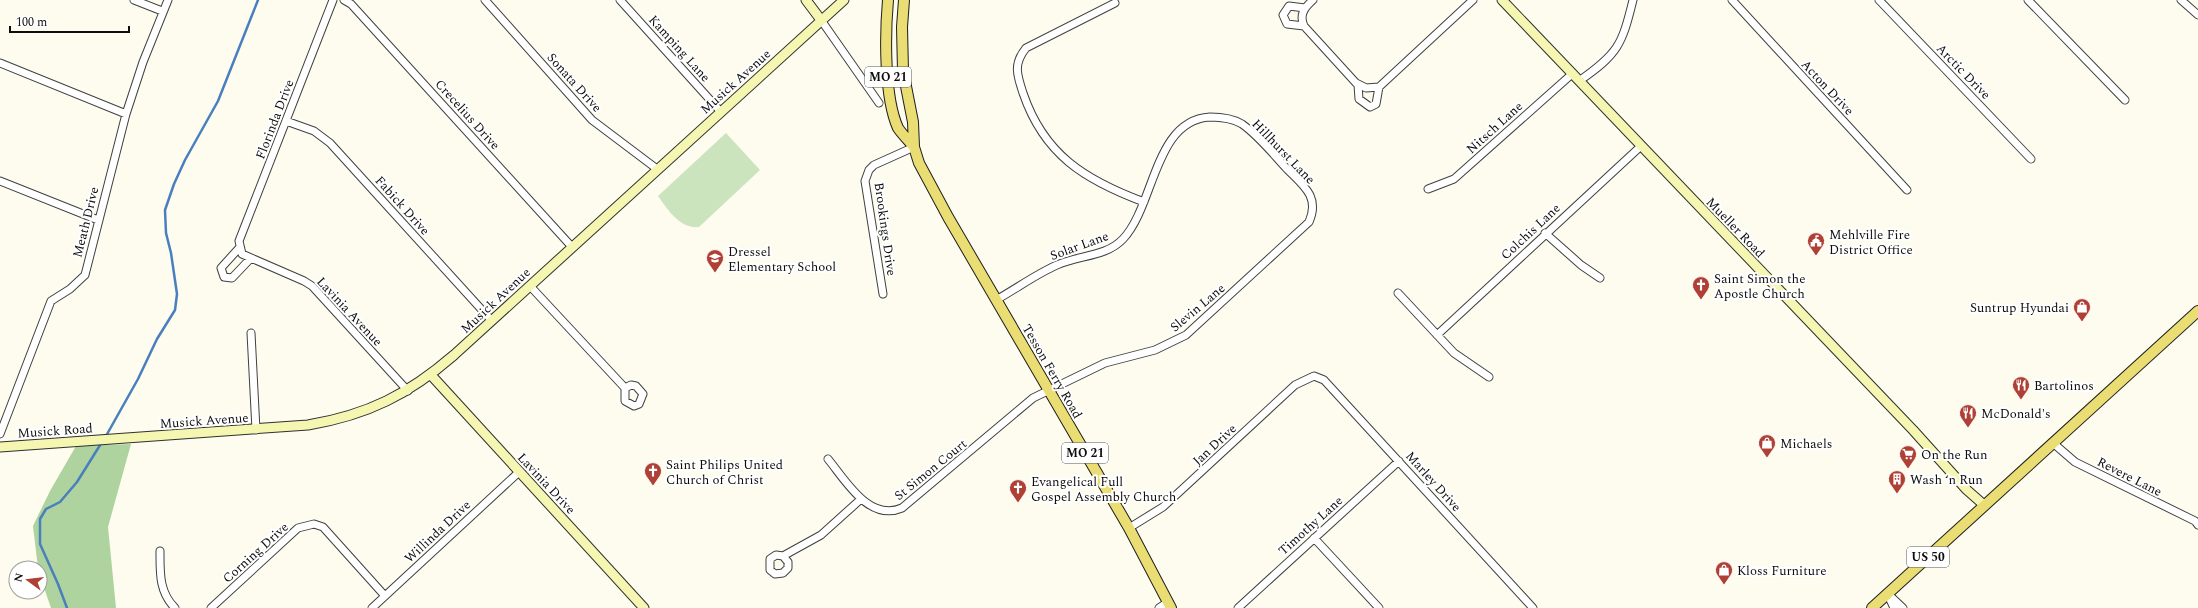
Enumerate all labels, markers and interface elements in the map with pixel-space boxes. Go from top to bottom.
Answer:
scale bar [10,8,129,34]
street label: Kamping Lane [644,11,715,87]
text: 100 m [16,13,47,32]
street label: Arctic Drive [1931,39,1995,104]
street label: Musick Avenue [696,45,775,119]
street label: Sonata Drive [542,48,606,117]
street label: Acton Drive [1796,55,1858,120]
road number: MO 21 [865,67,911,87]
street label: Crecelius Drive [430,75,505,155]
street label: Florinda Drive [251,77,299,162]
street label: Nitsch Lane [1462,97,1527,159]
street label: Hillhurst Lane [1247,115,1320,189]
street label: Fabick Drive [370,172,434,240]
street label: Brookings Drive [869,181,901,277]
street label: Meath Drive [68,185,104,260]
street label: Mueller Road [1701,193,1769,263]
street label: Colchis Lane [1496,199,1565,265]
place label: Mehlville Fire District Office [1829,225,1913,260]
street label: Solar Lane [1047,226,1112,266]
public building icon: Mehlville Fire District Office [1806,231,1826,256]
place label: Dressel Elementary School [728,242,836,277]
school or university icon: Dressel Elementary School [705,248,725,273]
street label: Musick Avenue [456,263,535,338]
place label: Saint Simon the Apostle Church [1714,269,1805,304]
street label: Lavinia Avenue [312,272,387,351]
church icon: Saint Simon the Apostle Church [1691,275,1711,300]
street label: Slevin Lane [1166,279,1230,337]
shop icon: Suntrup Hyundai [2072,297,2092,322]
place label: Suntrup Hyundai [1970,298,2069,318]
street label: Tesson Ferry Road [1017,320,1087,423]
restaurant icon: Bartolinos [2011,375,2031,400]
place label: Bartolinos [2034,376,2094,396]
restaurant icon: McDonald's [1958,403,1978,428]
place label: McDonald's [1981,404,2051,424]
street label: Musick Avenue [159,408,249,434]
street label: Musick Road [17,418,93,444]
street label: Jan Drive [1188,419,1241,470]
shop icon: Michaels [1757,433,1777,458]
street label: St Simon Court [890,434,972,505]
place label: Michaels [1780,434,1832,454]
road number: MO 21 [1062,443,1108,463]
supermarket icon: On the Run [1898,444,1918,469]
place label: On the Run [1921,445,1988,465]
street label: Marley Drive [1401,447,1466,516]
street label: Lavinia Drive [512,448,580,519]
street label: Revere Lane [2094,452,2166,502]
place label: Saint Philips United Church of Christ [666,455,783,490]
church icon: Saint Philips United Church of Christ [643,461,663,486]
building icon: Wash ‘n Run [1887,469,1907,494]
place label: Wash ‘n Run [1910,470,1983,490]
place label: Evangelical Full Gospel Assembly Church [1031,472,1177,507]
church icon: Evangelical Full Gospel Assembly Church [1008,478,1028,503]
street label: Timothy Lane [1274,491,1347,560]
street label: Willinda Drive [400,496,475,568]
street label: Corning Drive [218,518,293,588]
road number: US 50 [1907,547,1949,567]
north arrow [8,560,48,600]
shop icon: Kloss Furniture [1714,560,1734,585]
place label: Kloss Furniture [1737,561,1827,581]
text: N [9,571,28,584]

